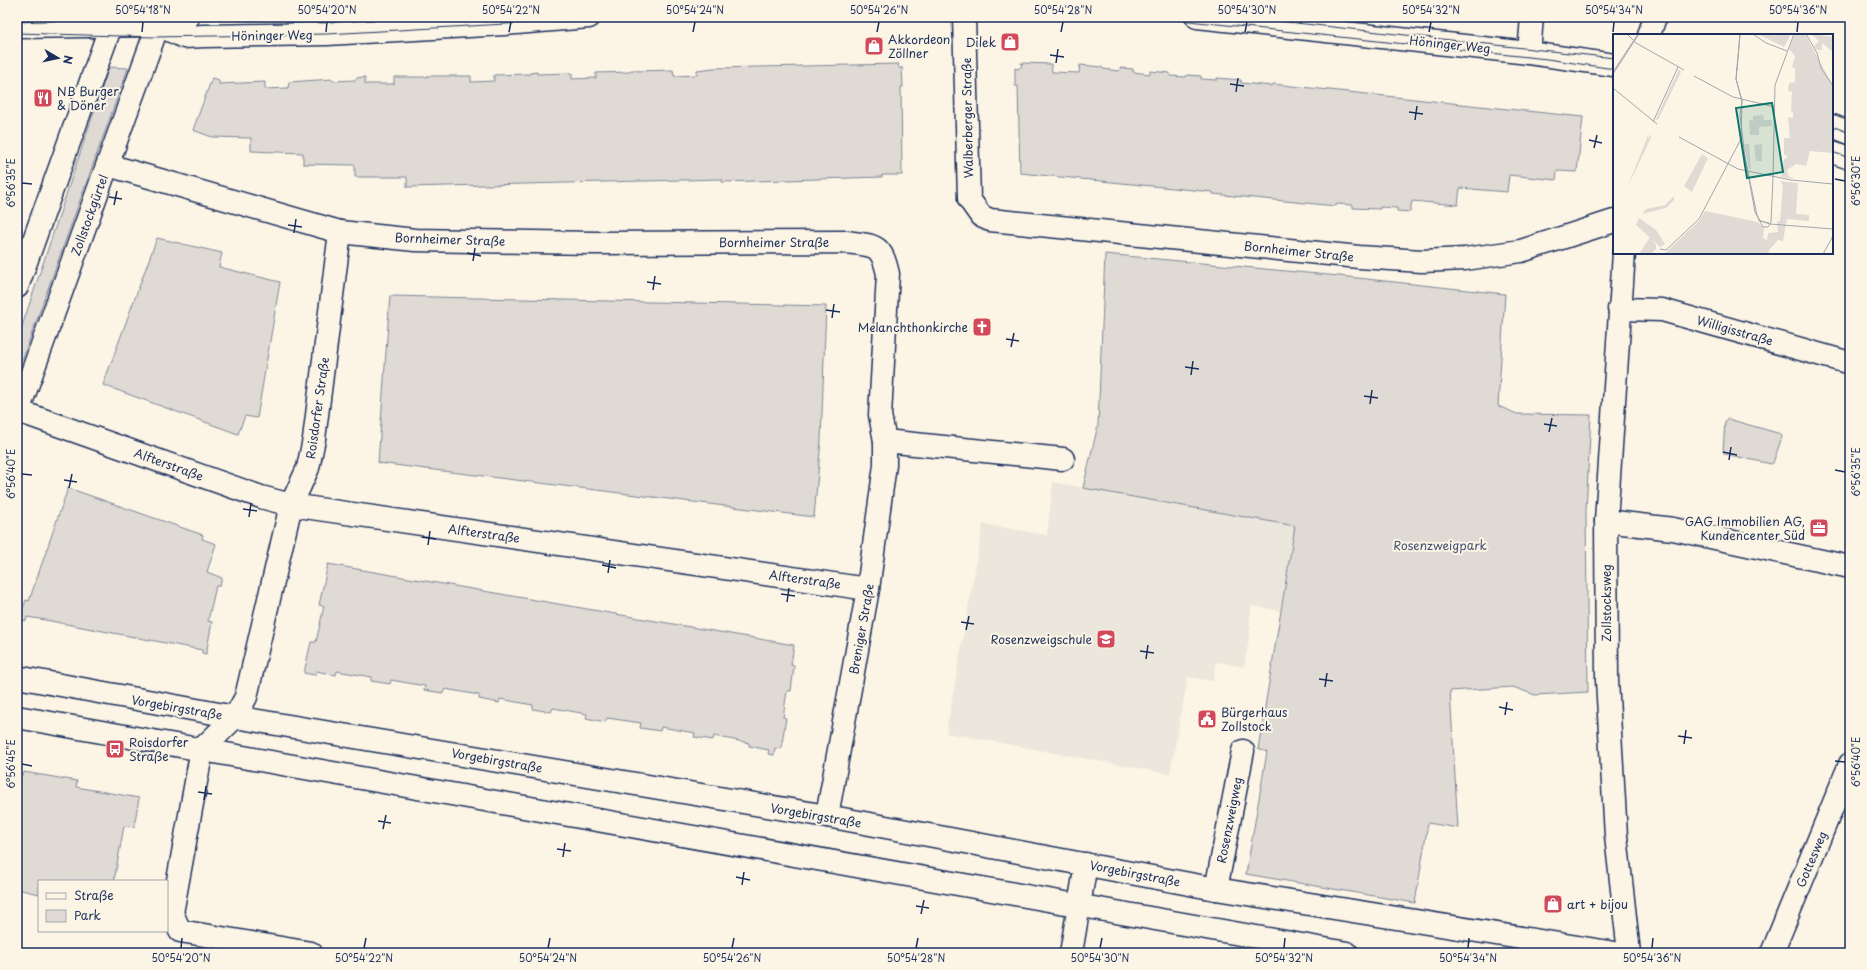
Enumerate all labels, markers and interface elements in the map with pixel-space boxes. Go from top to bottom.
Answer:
text: 50°54'18"N [115,2,171,17]
text: 50°54'20"N [297,2,357,17]
text: 50°54'22"N [482,2,540,17]
text: 50°54'24"N [666,2,724,17]
text: 50°54'26"N [850,2,908,17]
text: 50°54'28"N [1034,2,1092,17]
text: 50°54'30"N [1218,2,1277,17]
text: 50°54'32"N [1402,2,1460,17]
text: 50°54'34"N [1585,2,1643,17]
text: 50°54'36"N [1769,2,1827,17]
street label: Höninger Weg [231,25,313,45]
place label: Akkordeon Zöllner [888,30,950,62]
shop icon: Dilek [999,31,1021,53]
street label: Höninger Weg [1409,31,1491,57]
place label: Dilek [965,33,996,51]
inset map [1613,34,1833,254]
shop icon: Akkordeon Zöllner [863,35,885,57]
north arrow [38,38,78,78]
text: N [59,54,77,66]
street label: Walberberger Straße [957,57,977,179]
place label: NB Burger & Döner [57,82,119,114]
restaurant icon: NB Burger & Döner [32,87,54,109]
text: 6°56'30"E [1848,156,1863,206]
text: 6°56'35"E [3,158,18,208]
street label: Zollstockgürtel [66,172,112,258]
street label: Bornheimer Straße [394,228,506,250]
street label: Bornheimer Straße [719,233,829,251]
street label: Bornheimer Straße [1243,236,1355,266]
street label: Willigisstraße [1695,310,1775,350]
church icon: Melanchthonkirche [971,316,993,338]
place label: Melanchthonkirche [858,318,968,336]
street label: Roisdorfer Straße [301,356,333,460]
street label: Alfterstraße [132,443,206,485]
text: 6°56'35"E [1848,447,1863,497]
text: 6°56'40"E [3,449,18,499]
place label: GAG Immobilien AG, Kundencenter Süd [1685,512,1805,544]
office icon: GAG Immobilien AG, Kundencenter Süd [1808,517,1830,539]
street label: Alfterstraße [447,519,521,547]
park label: Rosenzweigpark [1393,536,1487,554]
street label: Zollstocksweg [1597,564,1615,642]
street label: Alfterstraße [768,565,842,593]
street label: Breniger Straße [844,582,878,676]
school or university icon: Rosenzweigschule [1095,628,1117,650]
place label: Rosenzweigschule [990,630,1092,648]
street label: Vorgebirgstraße [130,690,224,724]
place label: Bürgerhaus Zollstock [1221,703,1288,735]
public building icon: Bürgerhaus Zollstock [1196,708,1218,730]
place label: Roisdorfer Straße [129,733,189,765]
text: 6°56'40"E [1848,737,1863,787]
bus stop icon: Roisdorfer Straße [104,738,126,760]
text: 6°56'45"E [3,739,18,789]
street label: Vorgebirgstraße [450,743,544,777]
street label: Rosenzweigweg [1212,775,1246,865]
street label: Vorgebirgstraße [769,798,863,832]
street label: Gottesweg [1791,828,1831,890]
street label: Vorgebirgstraße [1088,855,1182,891]
legend [38,880,168,932]
text: Straße [74,886,114,904]
shop icon: art + bijou [1542,893,1564,915]
place label: art + bijou [1567,895,1628,913]
text: Park [74,906,101,924]
text: 50°54'20"N [151,950,211,965]
text: 50°54'22"N [335,950,393,965]
text: 50°54'24"N [519,950,577,965]
text: 50°54'26"N [703,950,761,965]
text: 50°54'28"N [887,950,945,965]
text: 50°54'30"N [1071,950,1130,965]
text: 50°54'32"N [1255,950,1313,965]
text: 50°54'34"N [1439,950,1497,965]
text: 50°54'36"N [1623,950,1681,965]

